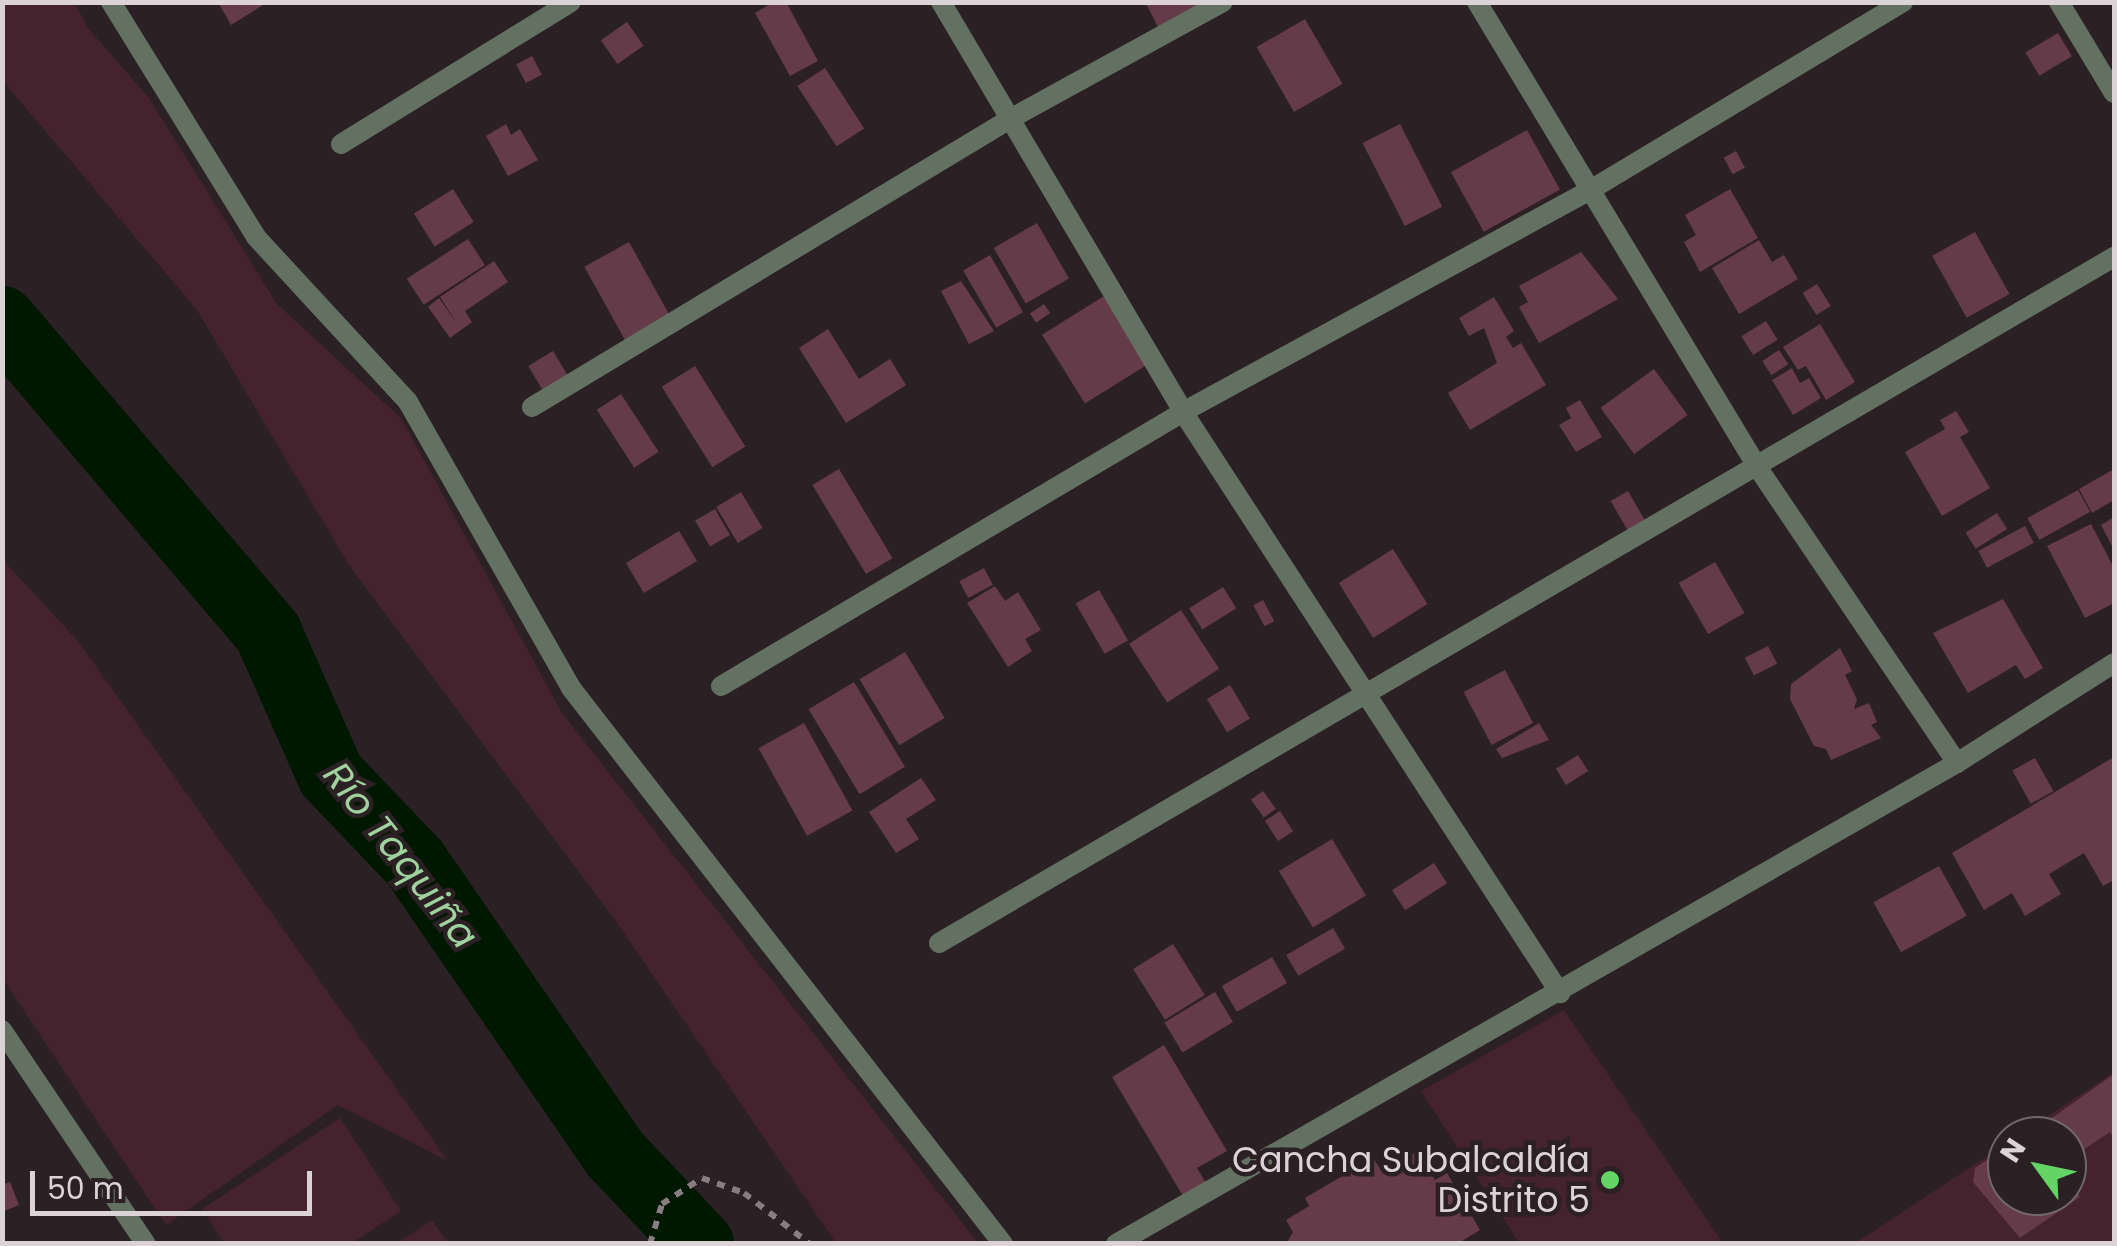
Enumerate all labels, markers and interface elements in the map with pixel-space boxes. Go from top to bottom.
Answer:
water label: Río Taquiña [314,753,488,957]
north arrow [1987,1116,2087,1216]
text: N [1991,1131,2035,1170]
place label: Cancha Subalcaldía Distrito 5 [1232,1139,1590,1221]
scale bar [35,1151,318,1213]
text: 50 m [47,1167,124,1210]
marker: Cancha Subalcaldía Distrito 5 [1599,1169,1621,1191]

